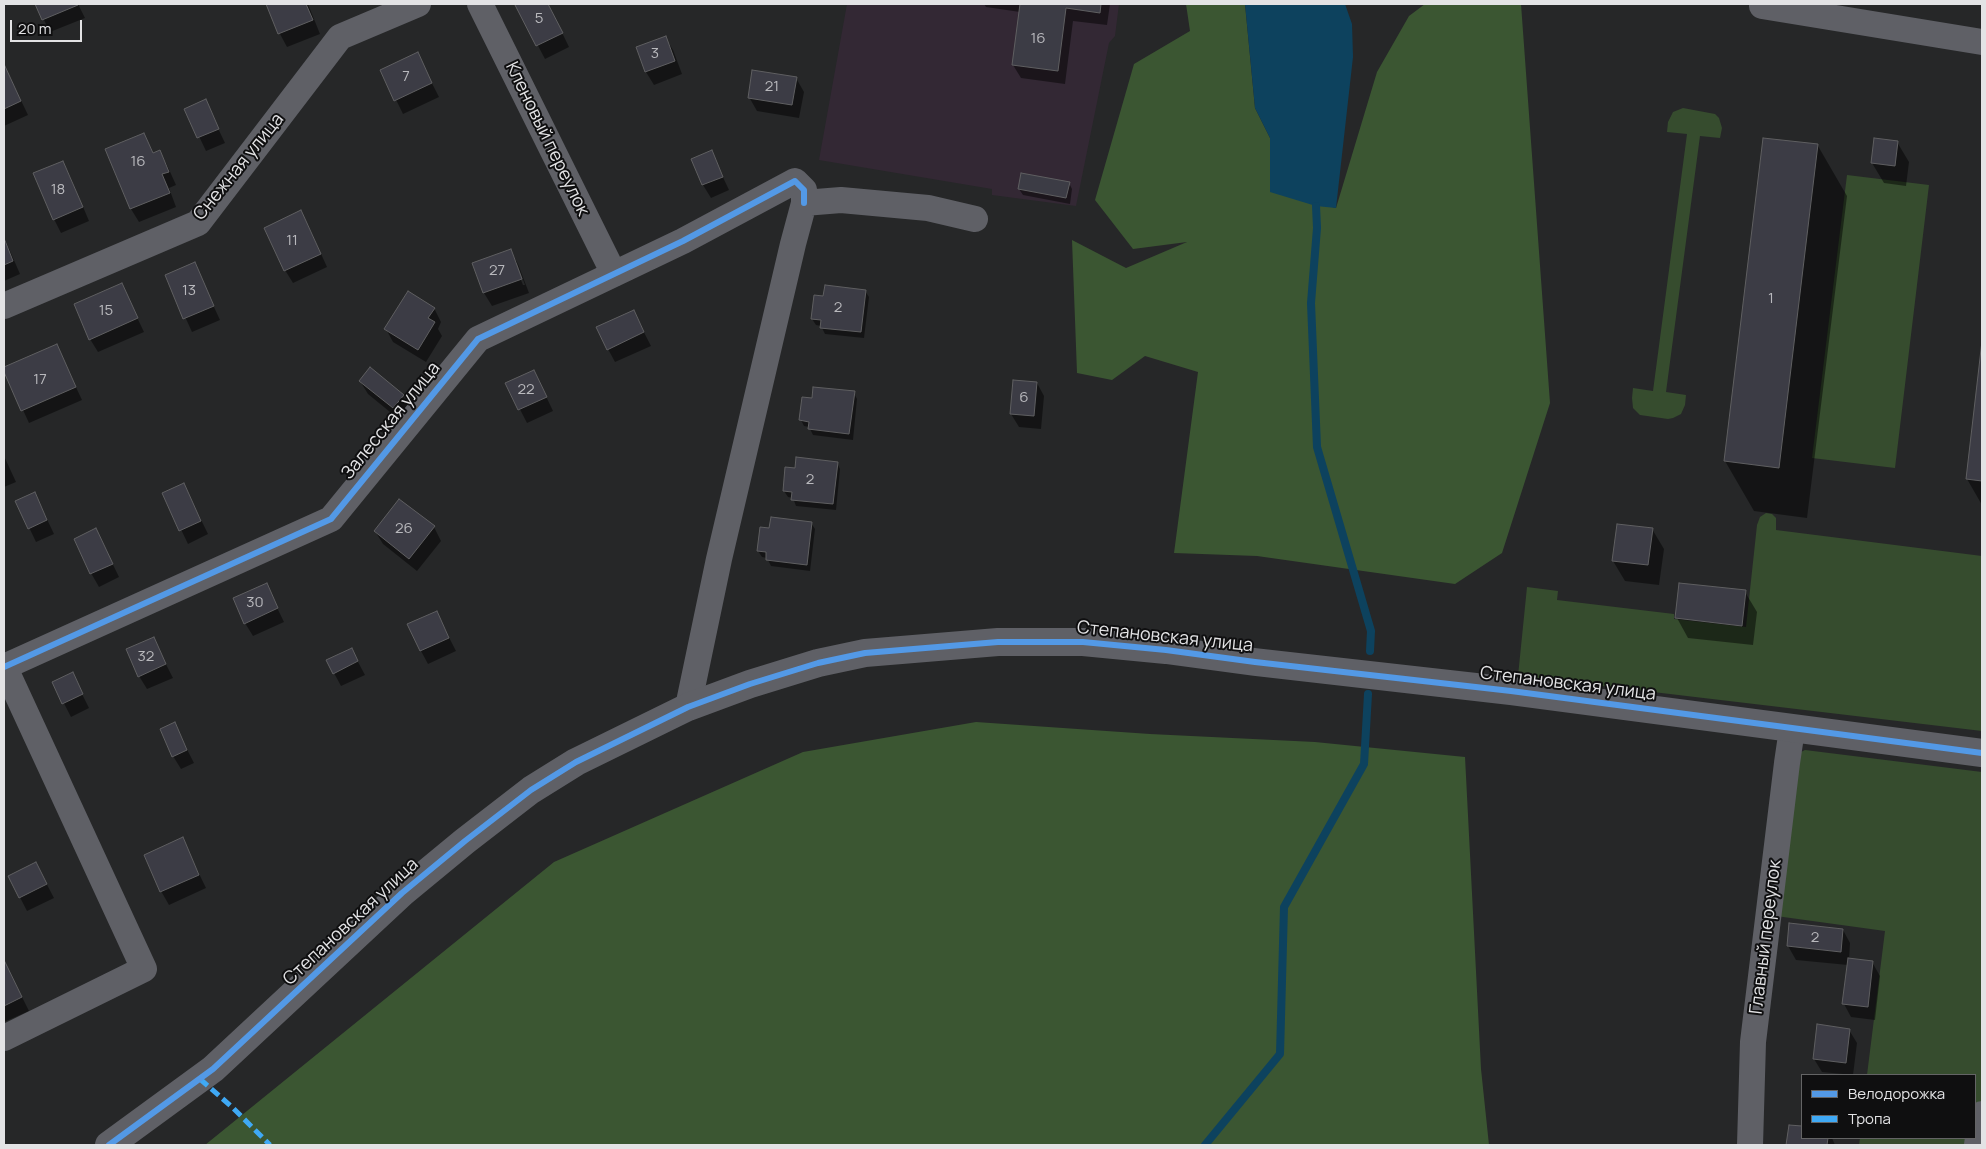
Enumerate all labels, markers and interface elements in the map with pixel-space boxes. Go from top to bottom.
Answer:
scale bar [12,10,85,42]
house number: 5 [535,10,543,28]
text: 20 m [18,18,51,39]
house number: 16 [1030,30,1046,48]
house number: 3 [651,45,659,63]
street label: Кленовый переулок [500,59,594,219]
house number: 7 [402,68,410,86]
house number: 21 [765,78,779,96]
street label: Снежная улица [189,109,289,225]
house number: 16 [130,153,146,171]
house number: 18 [51,181,65,199]
house number: 11 [286,232,298,250]
house number: 27 [489,262,505,280]
house number: 13 [182,282,196,300]
house number: 1 [1768,290,1774,308]
house number: 2 [834,299,842,317]
house number: 15 [99,302,113,320]
street label: Залесская улица [337,358,445,484]
house number: 17 [33,371,47,389]
house number: 22 [517,381,535,399]
house number: 6 [1019,389,1029,407]
house number: 2 [806,471,814,489]
house number: 26 [395,520,413,538]
house number: 30 [246,594,264,612]
street label: Степановская улица [1076,617,1254,657]
house number: 32 [138,648,154,666]
street label: Степановская улица [1479,662,1657,706]
street label: Степановская улица [279,854,423,990]
street label: Главный переулок [1746,859,1786,1015]
house number: 2 [1811,929,1819,947]
legend [1801,1074,1976,1139]
text: Велодорожка [1848,1083,1945,1104]
text: Тропа [1848,1108,1891,1129]

